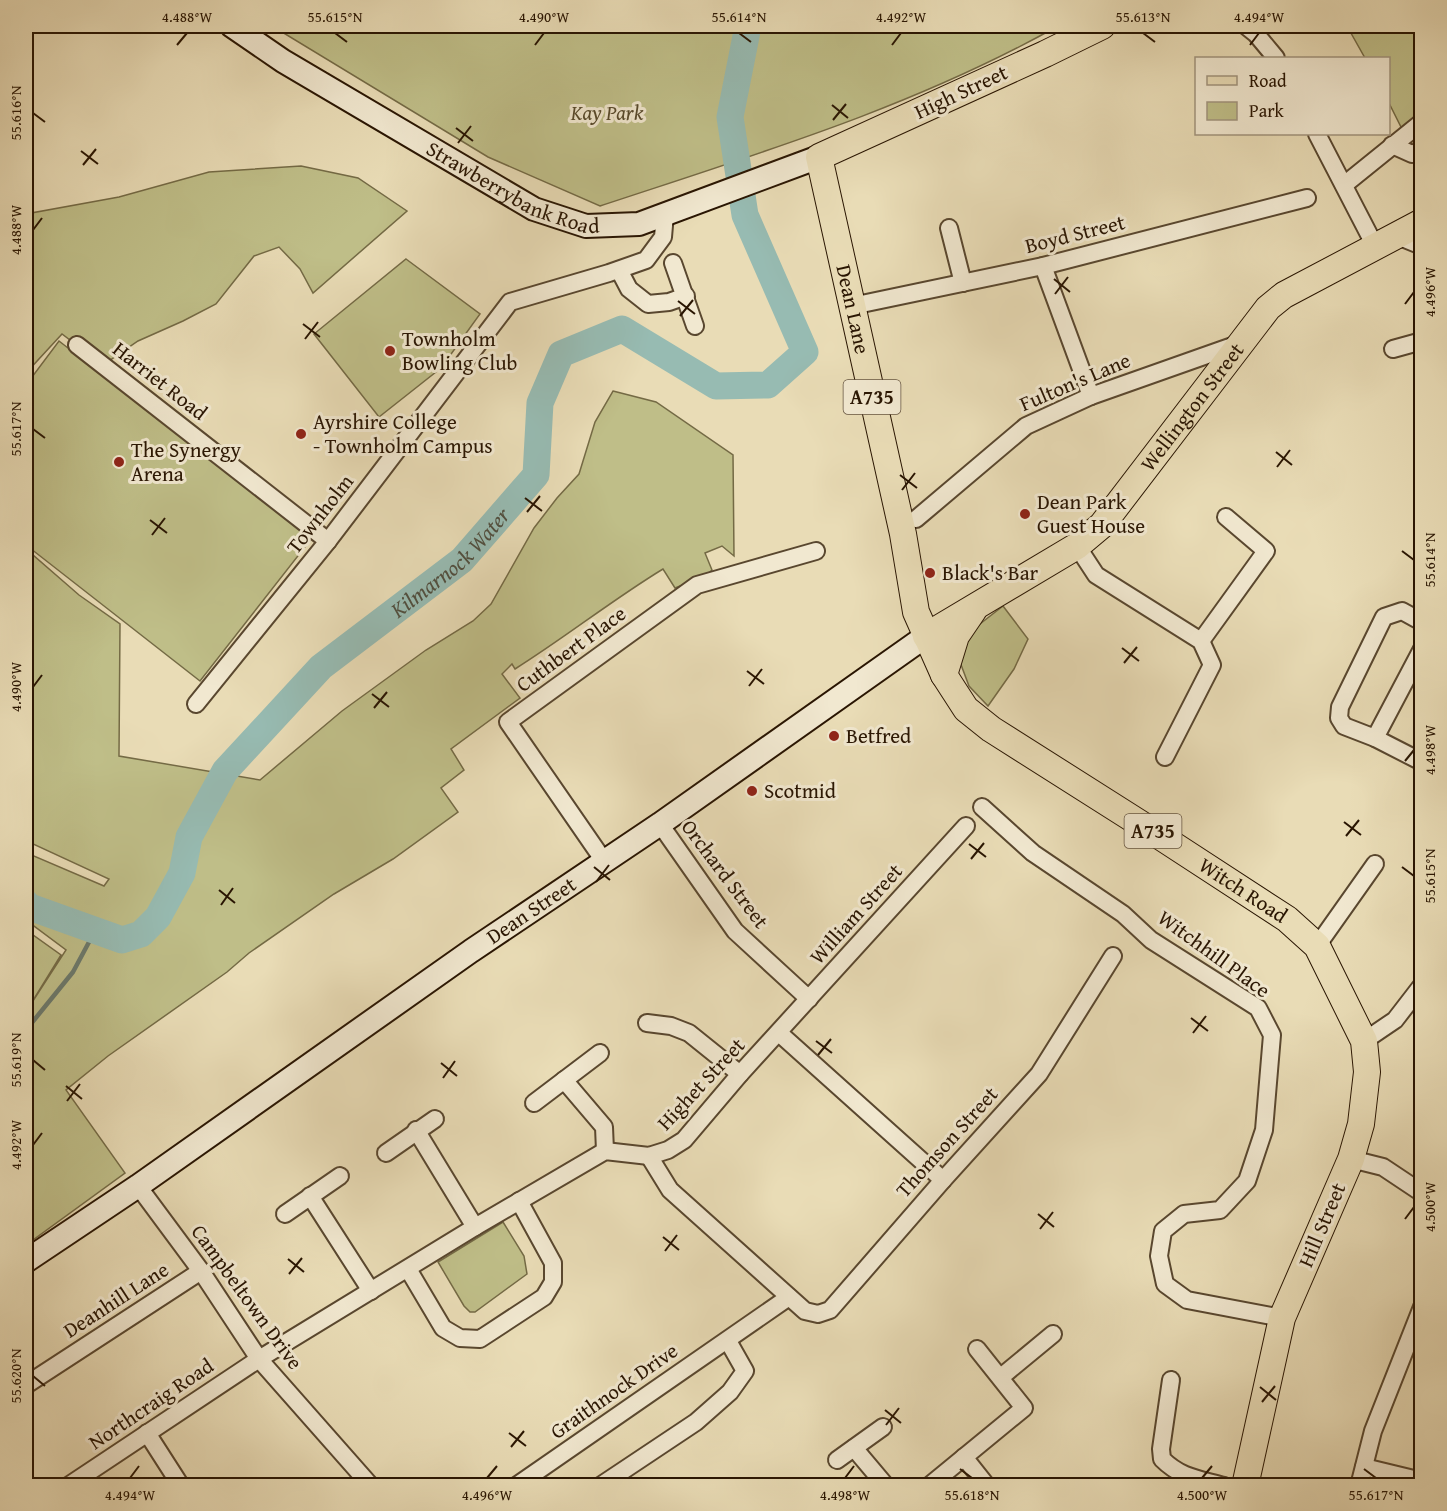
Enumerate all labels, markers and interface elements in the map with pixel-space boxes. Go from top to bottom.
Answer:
text: 4.488°W [162,6,213,27]
text: 55.615°N [308,6,363,27]
text: 4.490°W [519,6,570,27]
text: 55.614°N [712,6,767,27]
text: 4.492°W [876,6,927,27]
text: 55.613°N [1116,6,1171,27]
text: 4.494°W [1234,6,1285,27]
street label: High Street [909,56,1013,127]
legend [1195,57,1390,135]
text: Road [1249,67,1287,94]
text: 55.616°N [5,85,26,140]
park label: Kay Park [570,97,644,128]
text: Park [1249,97,1285,124]
street label: Strawberrybank Road [421,133,601,241]
text: 4.488°W [5,204,26,255]
street label: Boyd Street [1022,206,1129,261]
street label: Dean Lane [828,262,878,357]
text: 4.496°W [1419,266,1440,317]
place label: Townholm Bowling Club [402,323,517,378]
street label: Harriet Road [106,334,215,428]
street label: Wellington Street [1133,335,1251,478]
marker: Townholm Bowling Club [383,344,397,358]
street label: Fulton's Lane [1015,344,1135,419]
road number: A735 [844,380,900,414]
text: 55.617°N [5,401,26,456]
place label: Ayrshire College - Townholm Campus [313,406,493,461]
marker: Ayrshire College - Townholm Campus [294,427,308,441]
place label: The Synergy Arena [131,434,242,489]
marker: The Synergy Arena [112,455,126,469]
street label: Townholm [279,467,361,560]
place label: Dean Park Guest House [1037,486,1145,541]
water label: Kilmarnock Water [383,500,518,626]
marker: Dean Park Guest House [1018,507,1032,521]
text: 55.614°N [1419,532,1440,587]
place label: Black's Bar [942,557,1039,588]
marker: Black's Bar [923,566,937,580]
street label: Cuthbert Place [509,598,632,699]
text: 4.490°W [5,661,26,712]
place label: Betfred [846,720,912,751]
text: 4.498°W [1419,724,1440,775]
marker: Betfred [827,729,841,743]
place label: Scotmid [764,775,837,806]
marker: Scotmid [745,784,759,798]
street label: Orchard Street [674,813,777,935]
road number: A735 [1124,814,1182,848]
text: 55.615°N [1419,848,1440,903]
street label: Witch Road [1193,850,1295,931]
street label: William Street [802,856,910,971]
street label: Dean Street [480,868,583,951]
street label: Witchhill Place [1152,902,1277,1005]
street label: Highet Street [649,1030,752,1137]
text: 55.619°N [5,1032,26,1087]
street label: Thomson Street [888,1079,1005,1204]
text: 4.492°W [5,1119,26,1170]
street label: Hill Street [1290,1177,1353,1272]
text: 4.500°W [1419,1181,1440,1232]
street label: Campbeltown Drive [184,1218,311,1376]
street label: Deanhill Lane [57,1254,175,1345]
street label: Graithnock Drive [543,1335,684,1446]
text: 55.620°N [5,1348,26,1403]
street label: Northcraig Road [82,1350,220,1457]
text: 4.494°W [105,1484,156,1505]
text: 4.496°W [462,1484,513,1505]
text: 4.498°W [820,1484,871,1505]
text: 55.618°N [945,1484,1000,1505]
text: 4.500°W [1177,1484,1228,1505]
text: 55.617°N [1349,1484,1404,1505]

